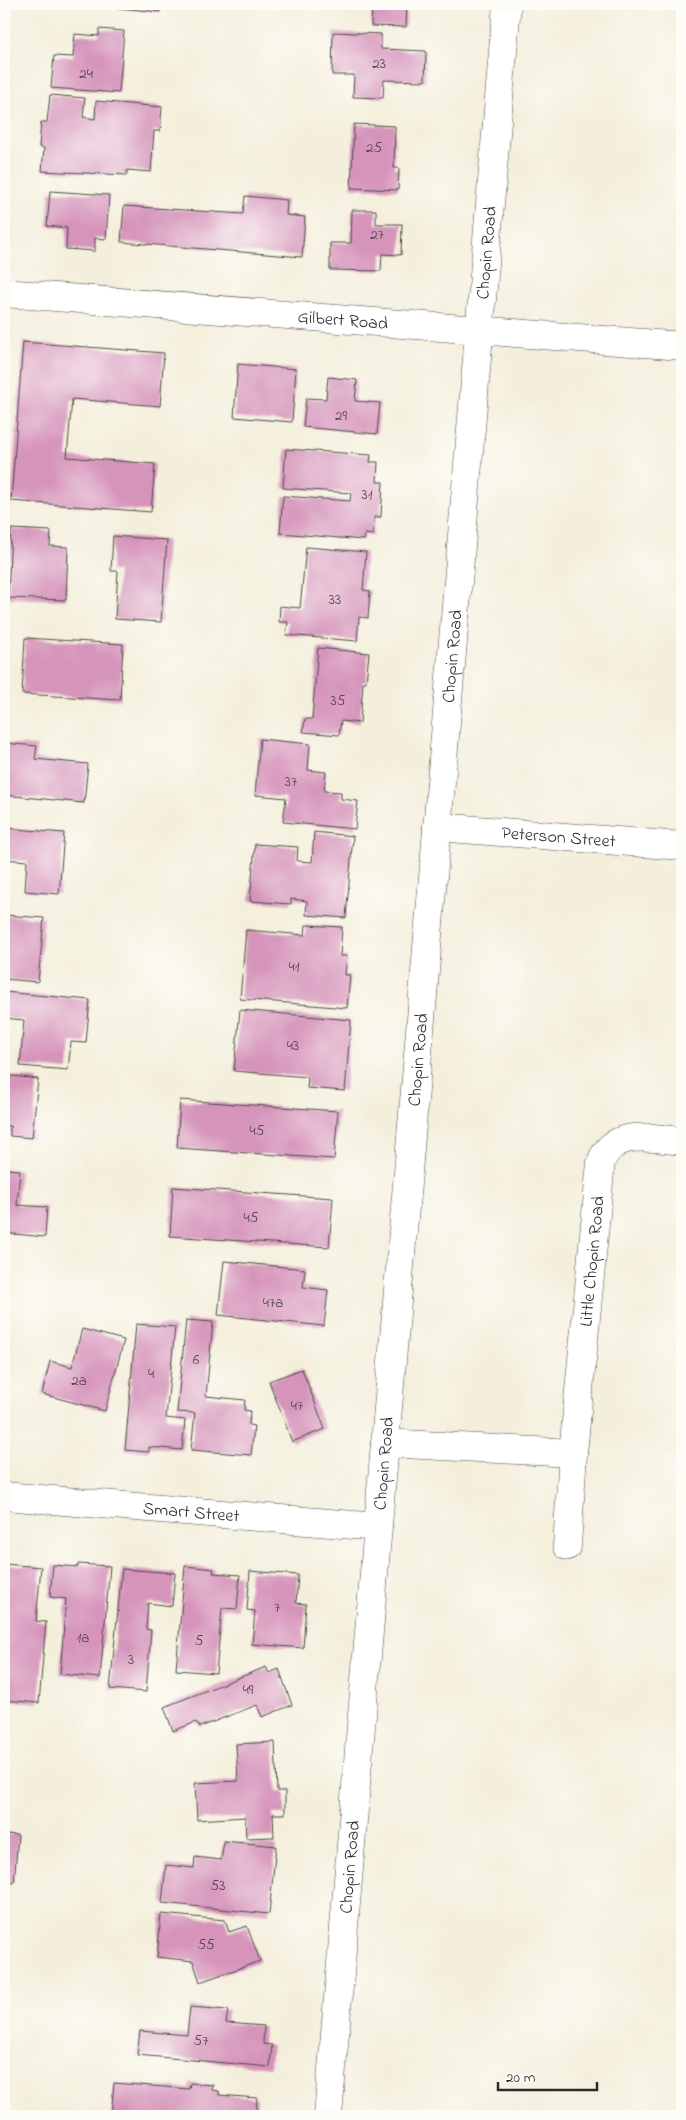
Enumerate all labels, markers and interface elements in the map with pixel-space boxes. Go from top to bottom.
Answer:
house number: 23 [372,53,386,75]
house number: 24 [79,63,93,85]
house number: 25 [366,137,382,159]
street label: Chopin Road [471,205,505,301]
house number: 27 [370,224,384,246]
street label: Gilbert Road [297,305,389,338]
house number: 29 [335,405,347,427]
house number: 31 [362,484,373,506]
house number: 33 [329,589,341,611]
street label: Chopin Road [437,609,471,704]
house number: 35 [331,690,346,712]
house number: 37 [285,771,297,793]
street label: Peterson Street [500,821,617,856]
house number: 41 [289,956,300,978]
street label: Chopin Road [403,1012,436,1108]
house number: 43 [287,1035,299,1057]
house number: 45 [250,1120,265,1142]
street label: Little Chopin Road [574,1195,613,1328]
house number: 45 [244,1207,259,1229]
house number: 47a [263,1292,283,1314]
house number: 6 [193,1349,200,1371]
house number: 4 [148,1363,154,1385]
house number: 2a [71,1370,87,1392]
house number: 47 [291,1395,303,1417]
street label: Chopin Road [368,1416,402,1511]
street label: Smart Street [142,1497,241,1530]
house number: 7 [274,1597,280,1619]
house number: 1a [77,1627,89,1649]
house number: 5 [195,1630,204,1652]
house number: 3 [128,1649,134,1671]
house number: 49 [243,1679,254,1701]
street label: Chopin Road [334,1819,368,1915]
house number: 53 [211,1875,225,1897]
house number: 55 [197,1934,215,1956]
house number: 57 [194,2030,208,2052]
scale bar [498,2060,597,2092]
text: 20 m [506,2067,536,2089]

